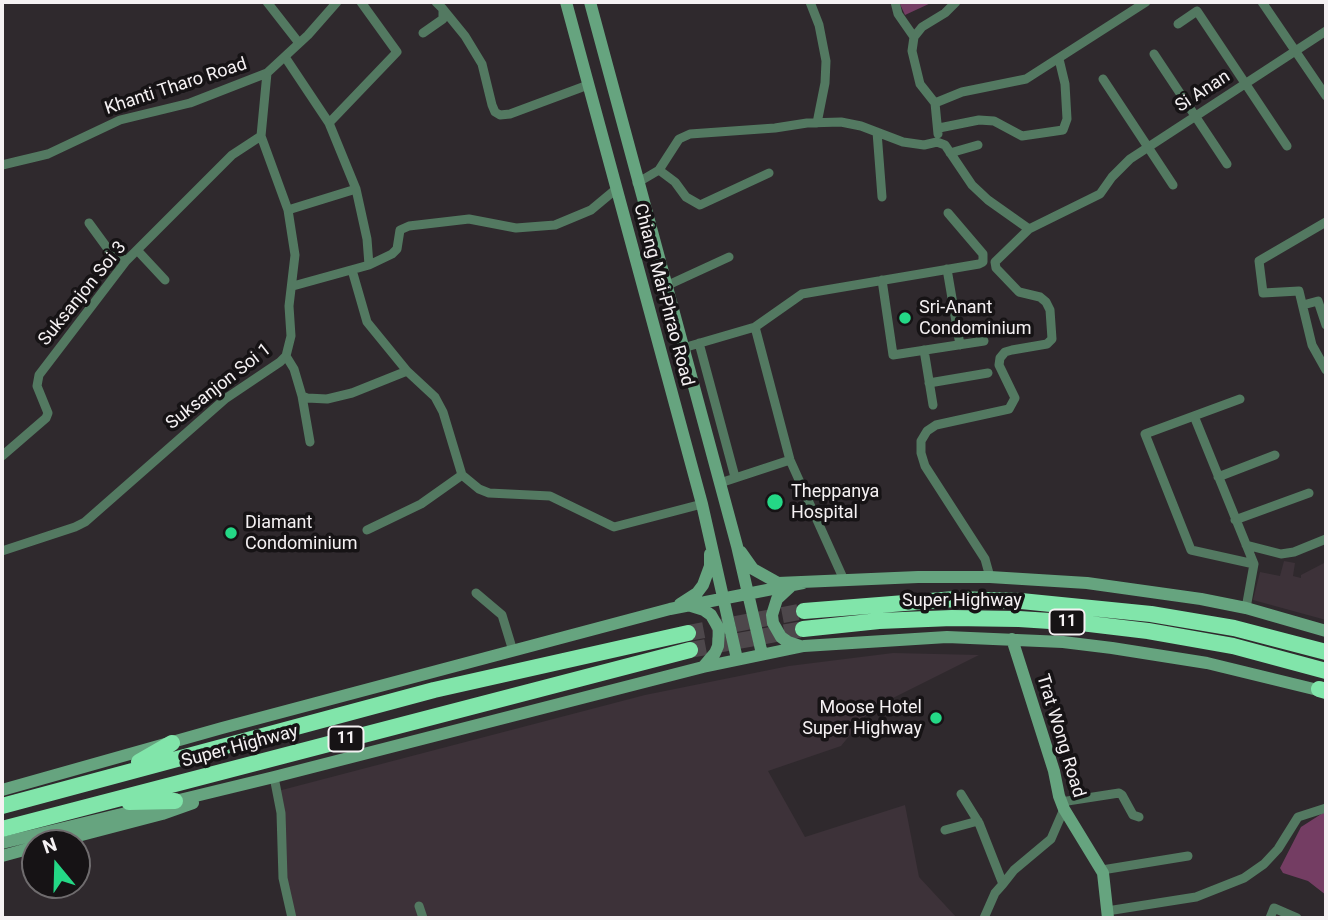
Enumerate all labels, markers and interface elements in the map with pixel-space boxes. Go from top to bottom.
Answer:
street label: Khanti Tharo Road [102,54,250,120]
street label: Si Anan [1172,66,1234,118]
street label: Chiang Mai-Phrao Road [628,201,698,389]
street label: Suksanjon Soi 3 [34,238,132,350]
place label: Sri-Anant Condominium [919,297,1032,340]
marker: Sri-Anant Condominium [897,310,913,326]
street label: Suksanjon Soi 1 [162,339,276,435]
place label: Theppanya Hospital [791,481,879,524]
marker: Theppanya Hospital [765,492,785,512]
place label: Diamant Condominium [245,512,358,554]
marker: Diamant Condominium [223,525,239,541]
street label: Super Highway [902,590,1022,612]
road number: 11 [1050,610,1084,635]
street label: Trat Wong Road [1031,672,1089,800]
place label: Moose Hotel Super Highway [802,697,922,740]
marker: Moose Hotel Super Highway [928,710,944,726]
street label: Super Highway [179,721,301,773]
road number: 11 [328,726,364,752]
north arrow [21,829,91,899]
text: N [40,833,60,859]

